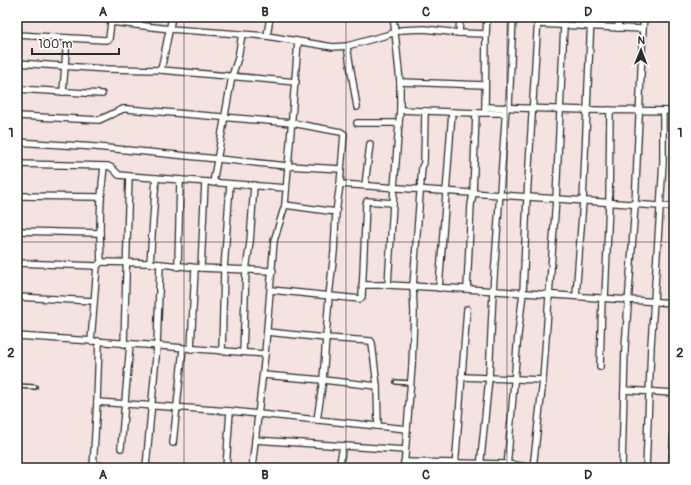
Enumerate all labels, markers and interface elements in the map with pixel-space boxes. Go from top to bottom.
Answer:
text: A [99,4,108,20]
text: B [261,4,269,20]
text: C [422,4,430,20]
text: D [584,4,592,20]
scale bar [32,30,119,56]
north arrow [621,30,661,70]
text: N [637,34,646,47]
text: 100 m [38,37,73,52]
text: 1 [8,125,14,141]
text: 1 [677,125,683,141]
text: 2 [7,345,15,361]
text: 2 [676,345,684,361]
text: A [99,467,108,483]
text: B [261,467,269,483]
text: C [422,467,430,483]
text: D [584,467,592,483]

